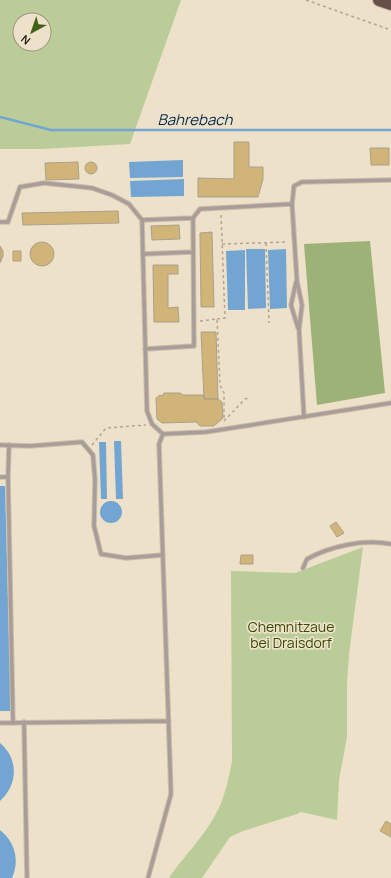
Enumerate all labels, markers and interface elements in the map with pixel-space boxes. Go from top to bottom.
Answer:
north arrow [12,12,52,52]
text: N [17,32,33,48]
water label: Bahrebach [158,109,234,130]
park label: Chemnitzaue bei Draisdorf [248,617,334,652]

